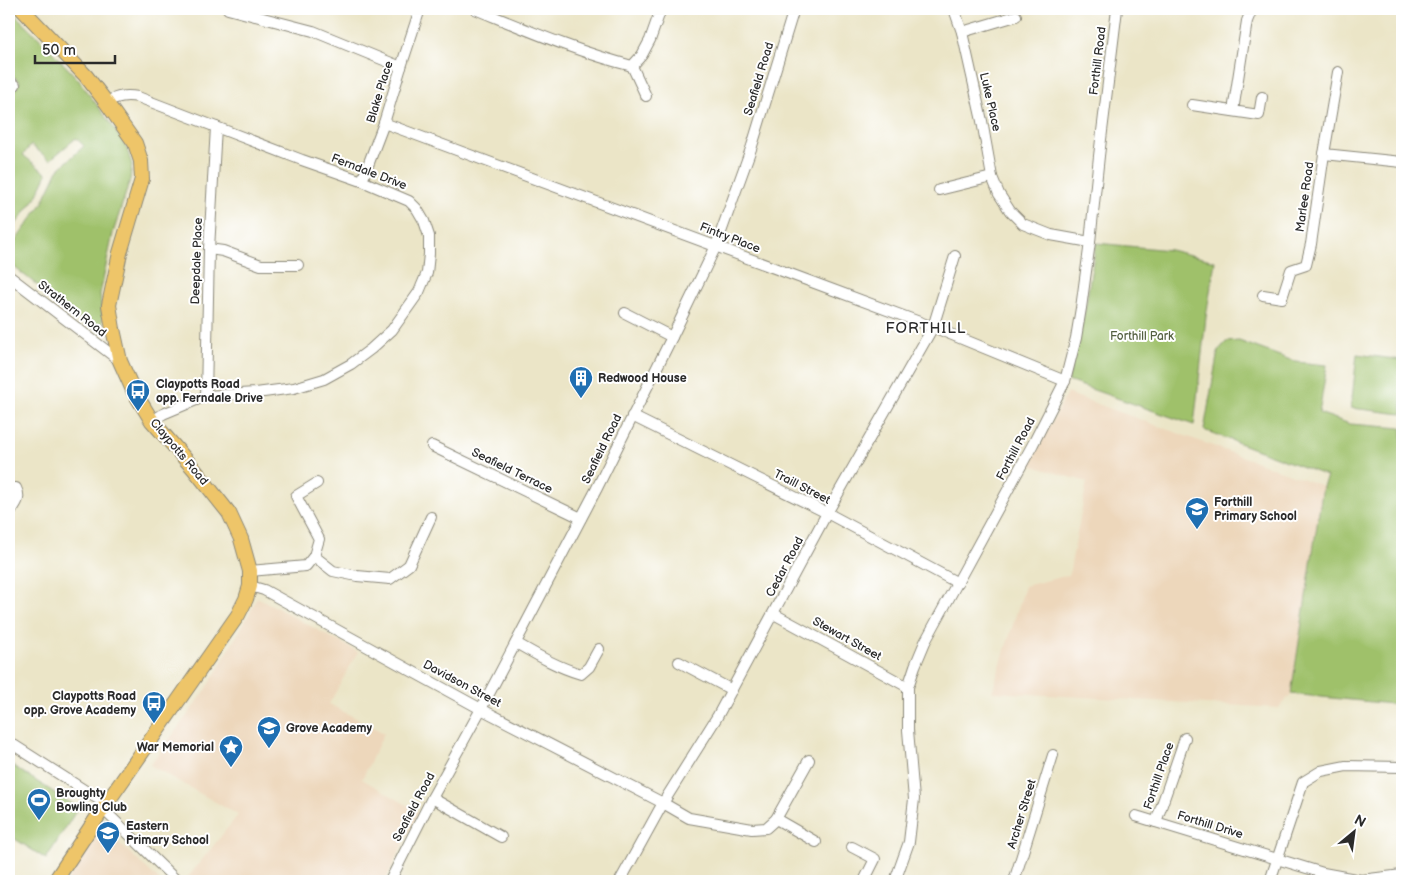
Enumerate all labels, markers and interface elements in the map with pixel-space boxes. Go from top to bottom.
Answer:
street label: Forthill Road [1086,26,1110,96]
scale bar [35,32,115,64]
street label: Seafield Road [741,40,777,117]
text: 50 m [42,41,76,60]
street label: Blake Place [363,59,397,125]
street label: Luke Place [976,71,1004,133]
street label: Ferndale Drive [329,151,409,193]
street label: Marlee Road [1293,161,1317,233]
street label: Deepdale Place [188,217,206,305]
street label: Fintry Place [698,220,762,256]
street label: Strathern Road [35,278,109,340]
district label: FORTHILL [886,319,966,338]
park label: Forthill Park [1110,329,1174,344]
building icon: Redwood House [568,365,594,399]
place label: Redwood House [598,371,687,386]
place label: Claypotts Road opp. Ferndale Drive [156,377,263,406]
bus stop icon: Claypotts Road opp. Ferndale Drive [125,378,151,412]
street label: Seafield Road [579,412,625,486]
street label: Forthill Road [993,415,1039,483]
street label: Claypotts Road [147,416,211,488]
street label: Seafield Terrace [469,445,555,497]
street label: Traill Street [771,466,833,508]
place label: Forthill Primary School [1214,495,1297,524]
school or university icon: Forthill Primary School [1184,496,1210,530]
street label: Cedar Road [763,534,807,600]
street label: Stewart Street [810,614,884,664]
street label: Davidson Street [420,657,504,711]
place label: Claypotts Road opp. Grove Academy [24,689,136,718]
bus stop icon: Claypotts Road opp. Grove Academy [141,690,167,724]
school or university icon: Grove Academy [256,715,282,749]
place label: Grove Academy [286,721,373,736]
place icon: War Memorial [218,734,244,768]
place label: War Memorial [137,740,214,755]
street label: Forthill Place [1140,740,1178,812]
street label: Seafield Road [390,770,438,844]
street label: Archer Street [1004,777,1040,851]
place label: Broughty Bowling Club [56,786,127,815]
sports icon: Broughty Bowling Club [26,787,52,821]
street label: Forthill Drive [1175,808,1245,842]
north arrow [1328,808,1378,858]
text: N [1351,811,1369,831]
place label: Eastern Primary School [126,819,209,848]
school or university icon: Eastern Primary School [95,820,121,854]

